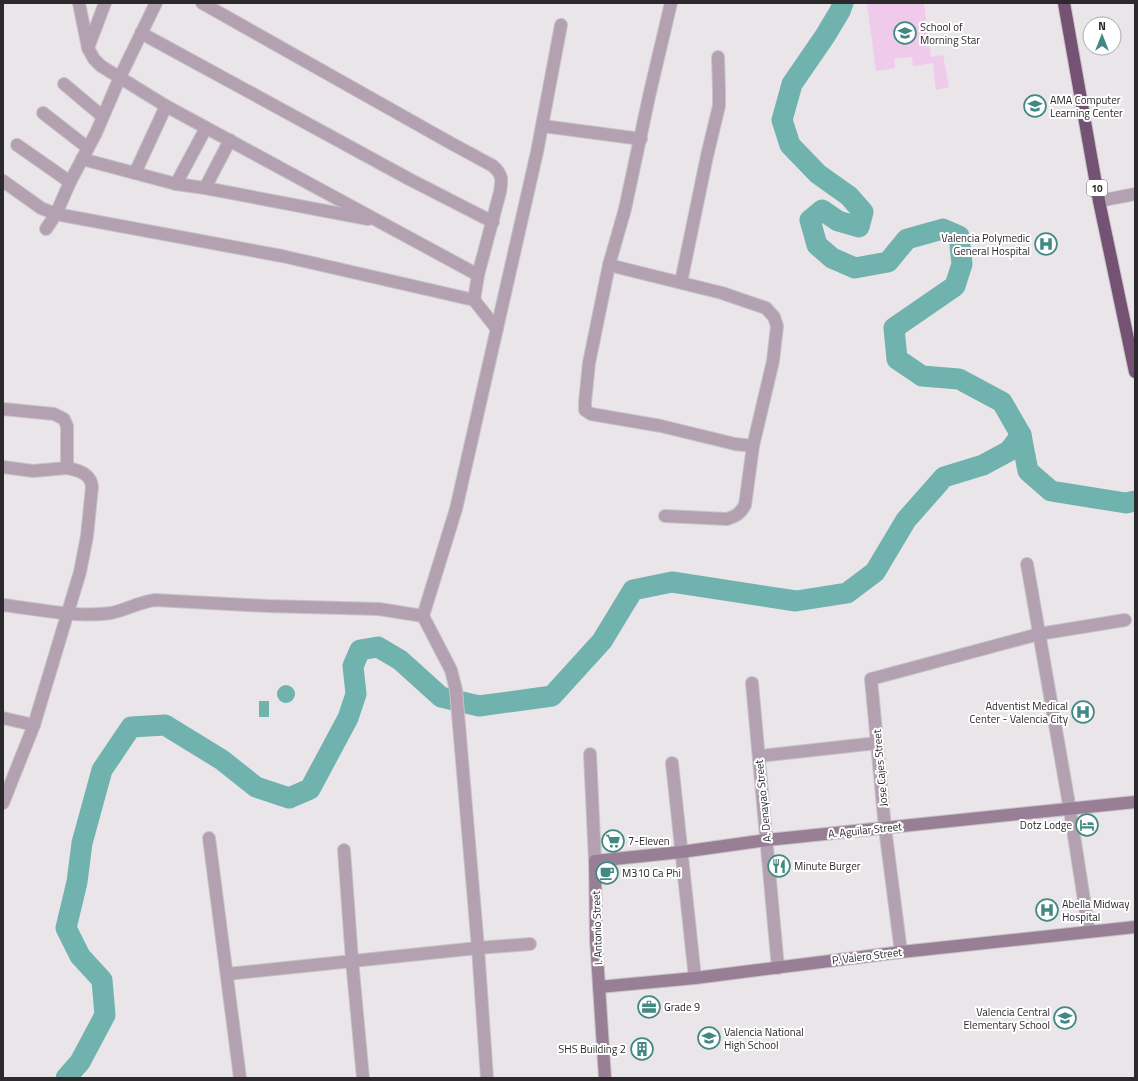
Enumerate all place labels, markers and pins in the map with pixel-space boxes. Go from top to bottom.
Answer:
place label: School of Morning Star [920,19,980,48]
school or university icon: School of Morning Star [892,20,918,46]
place label: AMA Computer Learning Center [1050,92,1123,121]
school or university icon: AMA Computer Learning Center [1022,93,1048,119]
place label: Valencia Polymedic General Hospital [941,230,1030,259]
hospital icon: Valencia Polymedic General Hospital [1033,231,1059,257]
place label: Adventist Medical Center - Valencia City [969,698,1069,727]
hospital icon: Adventist Medical Center - Valencia City [1070,699,1096,725]
hotel icon: Dotz Lodge [1074,812,1100,838]
place label: Dotz Lodge [1020,817,1072,833]
supermarket icon: 7-Eleven [600,828,626,854]
place label: 7-Eleven [628,833,670,849]
restaurant icon: Minute Burger [766,853,792,879]
place label: Minute Burger [794,858,861,874]
cafe icon: M310 Ca Phi [594,860,620,886]
place label: M310 Ca Phi [622,865,681,881]
place label: Abella Midway Hospital [1062,896,1130,925]
hospital icon: Abella Midway Hospital [1034,897,1060,923]
office icon: Grade 9 [636,994,662,1020]
place label: Grade 9 [664,999,700,1015]
place label: Valencia Central Elementary School [963,1004,1050,1033]
school or university icon: Valencia Central Elementary School [1052,1005,1078,1031]
place label: Valencia National High School [724,1024,804,1053]
school or university icon: Valencia National High School [696,1025,722,1051]
building icon: SHS Building 2 [629,1036,655,1062]
place label: SHS Building 2 [558,1041,626,1057]

